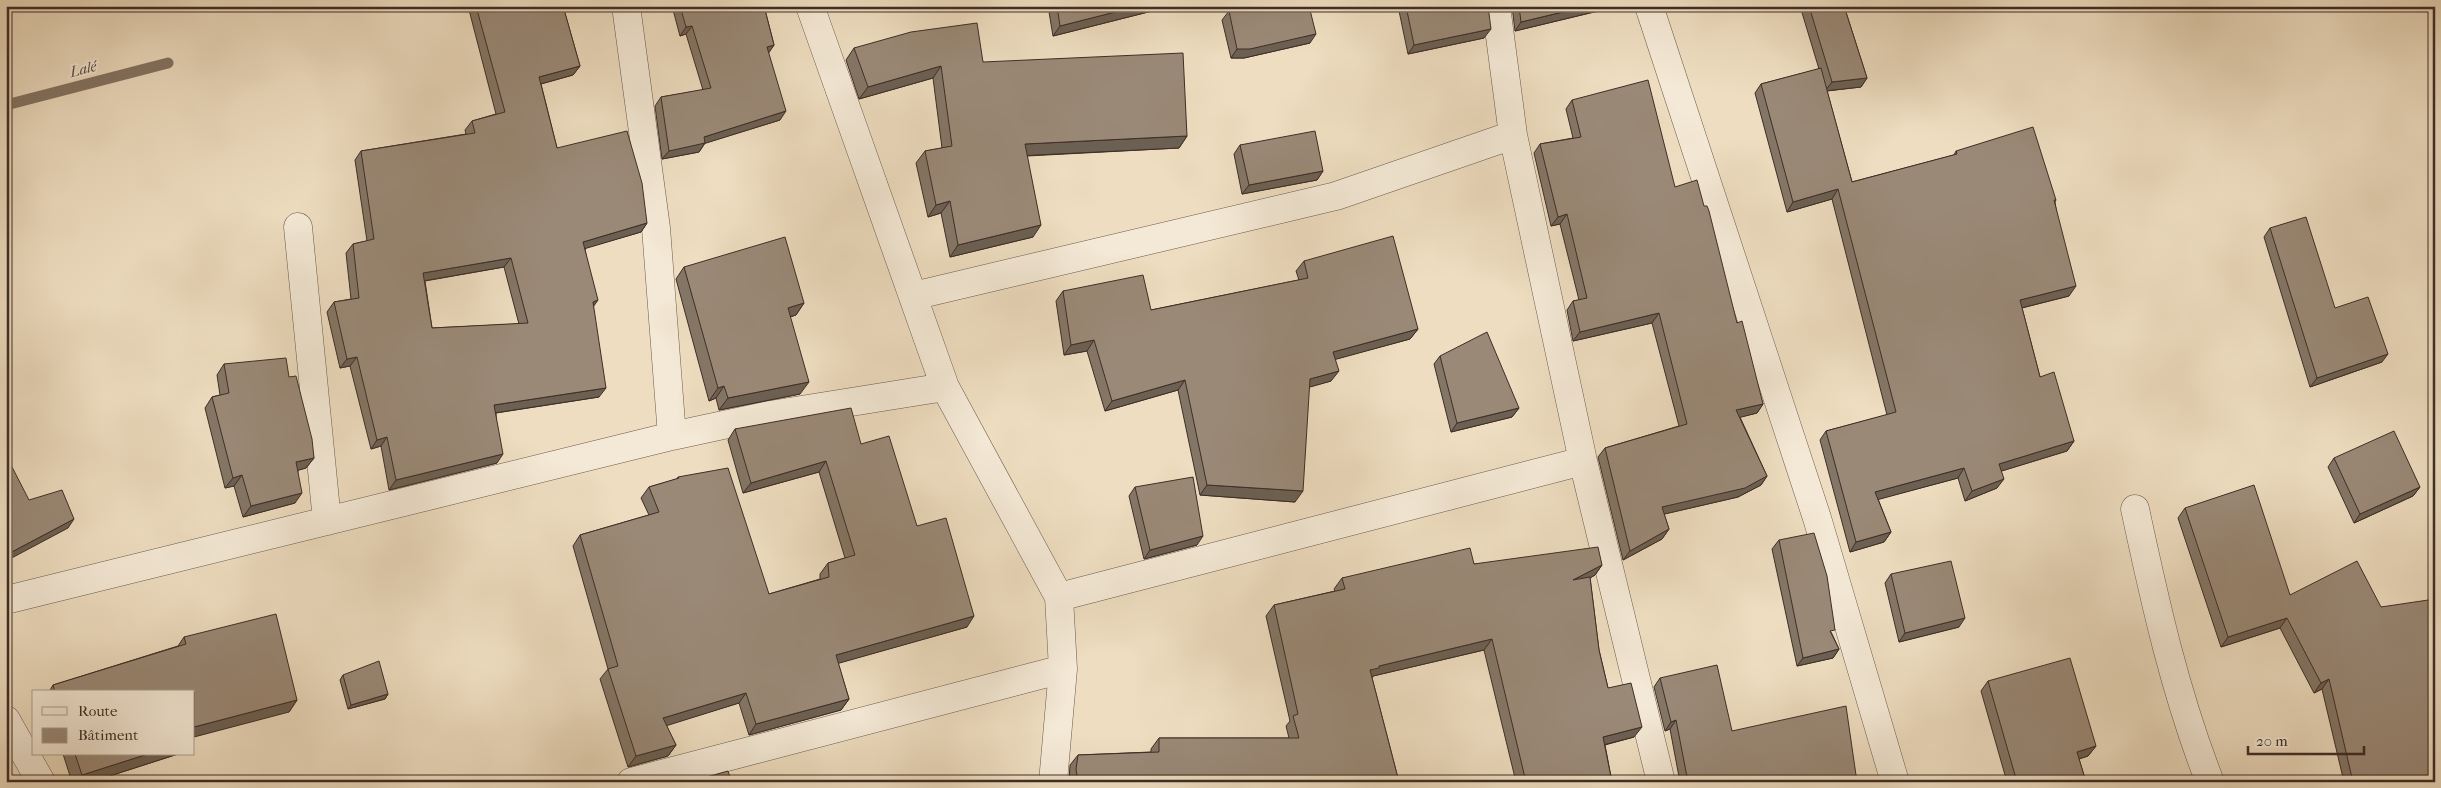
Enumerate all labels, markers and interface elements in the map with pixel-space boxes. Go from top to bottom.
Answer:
water label: Lalé [67,56,100,81]
legend [32,690,195,756]
text: Route [78,702,118,720]
scale bar [2248,723,2365,755]
text: Bâtiment [78,726,139,744]
text: 20 m [2256,732,2288,750]

